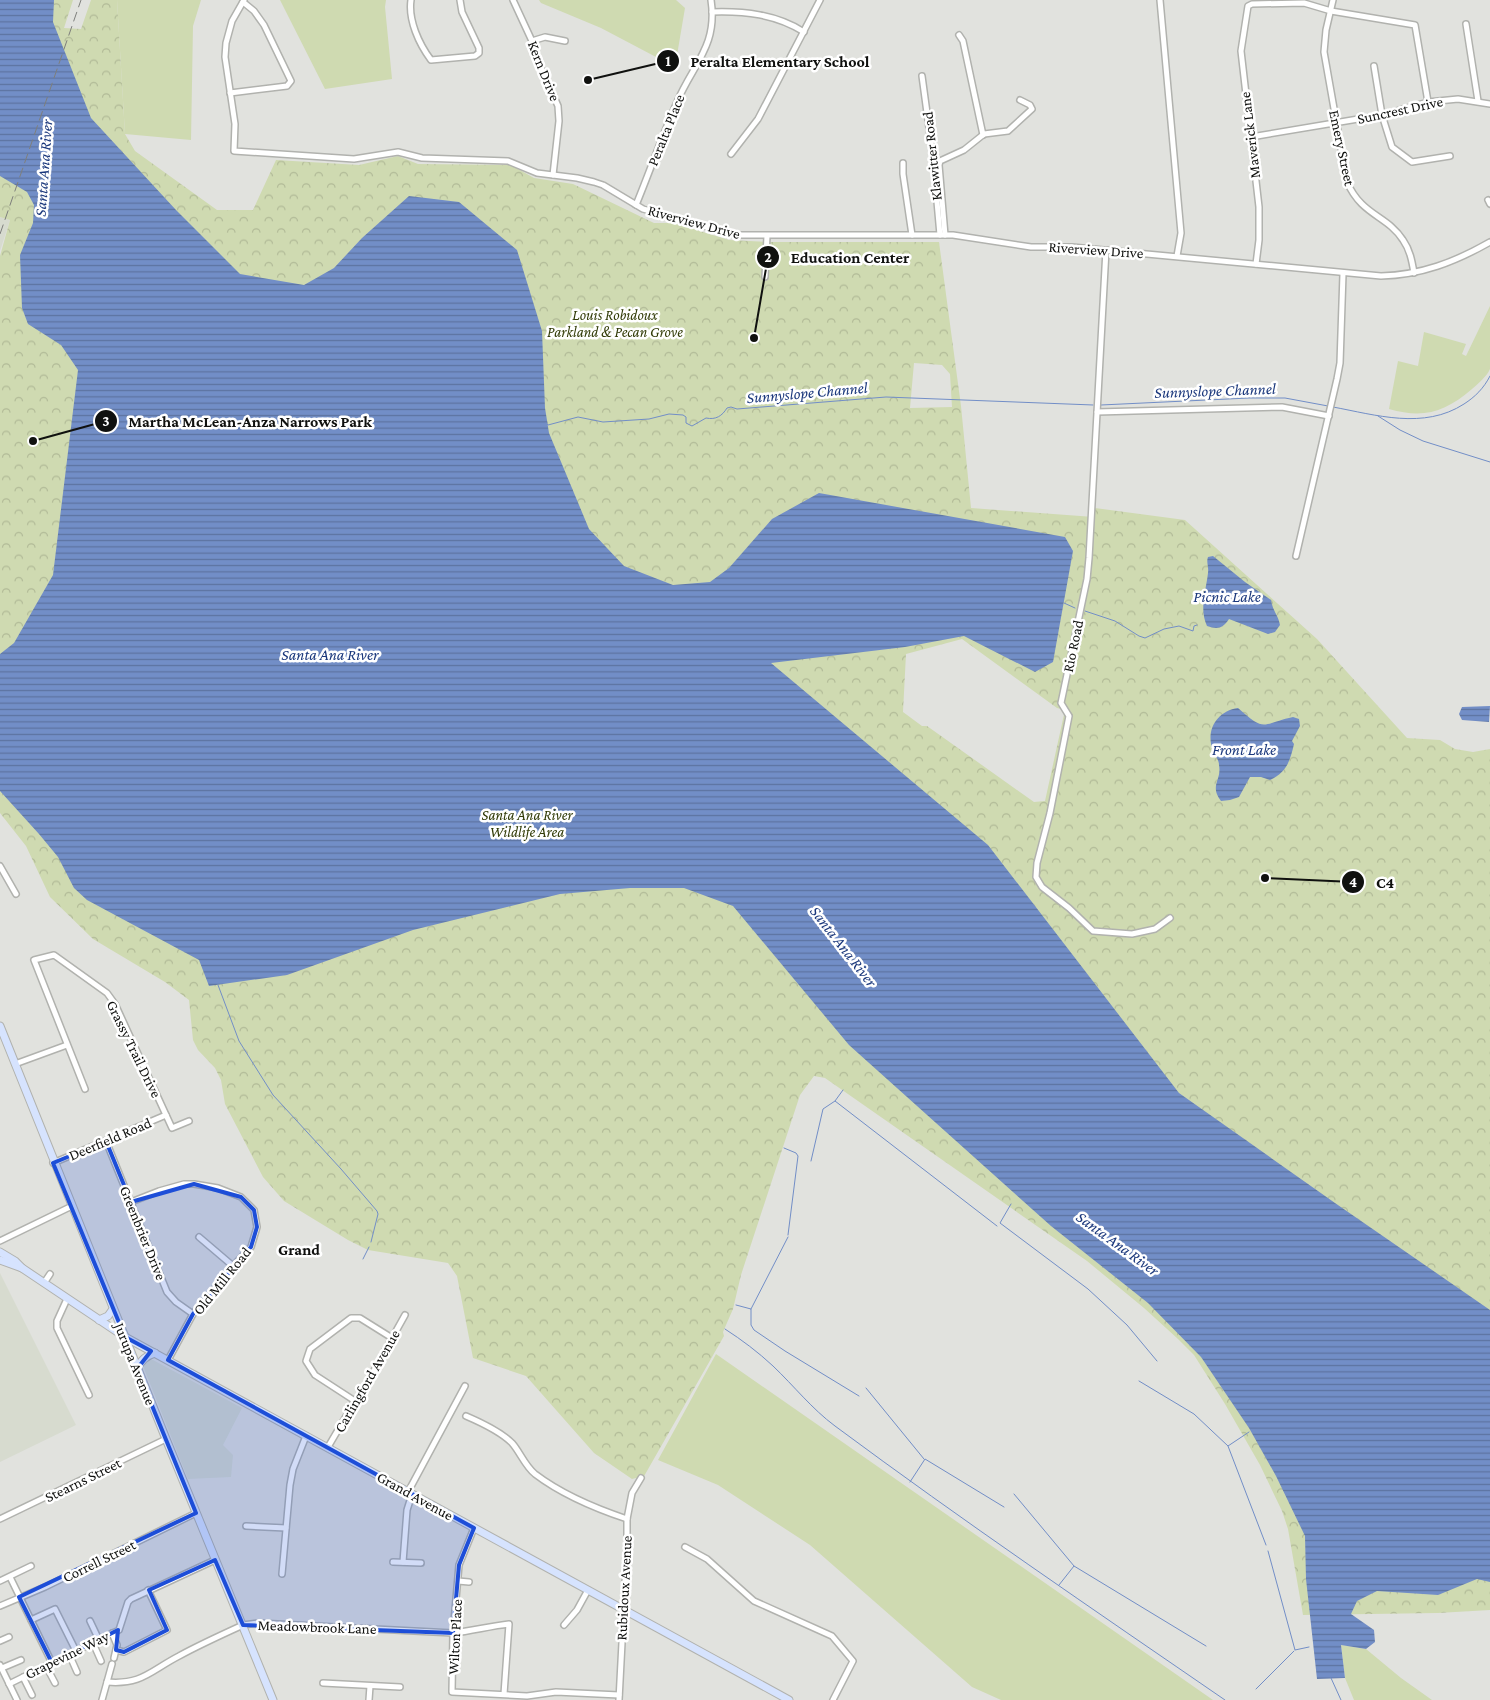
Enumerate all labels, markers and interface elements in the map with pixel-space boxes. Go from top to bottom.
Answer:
street label: Kern Drive [525,38,564,104]
callout: Peralta Elementary School [656,46,880,77]
text: 1 [665,53,671,69]
text: Peralta Elementary School [691,53,870,70]
street label: Maverick Lane [1237,90,1263,179]
street label: Peralta Place [644,92,688,168]
street label: Suncrest Drive [1356,93,1445,127]
street label: Emery Street [1325,109,1358,189]
street label: Klawitter Road [919,111,945,201]
water label: Santa Ana River [32,118,55,217]
street label: Riverview Drive [646,202,742,242]
street label: Riverview Drive [1048,239,1144,261]
callout: Education Center [755,241,919,272]
text: 2 [764,249,772,265]
text: Education Center [791,249,910,266]
park label: Louis Robidoux Parkland & Pecan Grove [547,307,683,340]
water label: Sunnyslope Channel [746,379,869,407]
water label: Sunnyslope Channel [1154,380,1277,402]
callout: Martha McLean-Anza Narrows Park [93,405,382,436]
text: 3 [102,413,110,429]
text: Martha McLean-Anza Narrows Park [128,413,372,430]
water label: Picnic Lake [1193,588,1261,605]
street label: Rio Road [1060,618,1086,674]
water label: Santa Ana River [281,646,379,663]
water label: Front Lake [1212,741,1276,758]
park label: Santa Ana River Wildlife Area [481,807,573,841]
callout: C4 [1340,867,1404,898]
text: 4 [1349,874,1357,890]
text: C4 [1376,874,1394,891]
water label: Santa Ana River [807,903,881,990]
street label: Grassy Trail Drive [103,998,165,1101]
street label: Deerfield Road [66,1114,154,1164]
street label: Greenbrier Drive [117,1184,169,1283]
water label: Santa Ana River [1073,1208,1162,1279]
district label: Grand [278,1241,320,1258]
street label: Old Mill Road [190,1244,254,1318]
street label: Jurupa Avenue [110,1319,159,1408]
street label: Carlingford Avenue [331,1326,404,1436]
street label: Stearns Street [42,1454,125,1505]
street label: Grand Avenue [374,1469,456,1524]
street label: Rubidoux Avenue [613,1535,635,1641]
street label: Correll Street [60,1536,139,1586]
street label: Wilton Place [445,1598,465,1675]
street label: Meadowbrook Lane [257,1617,377,1637]
street label: Grapevine Way [23,1628,112,1683]

